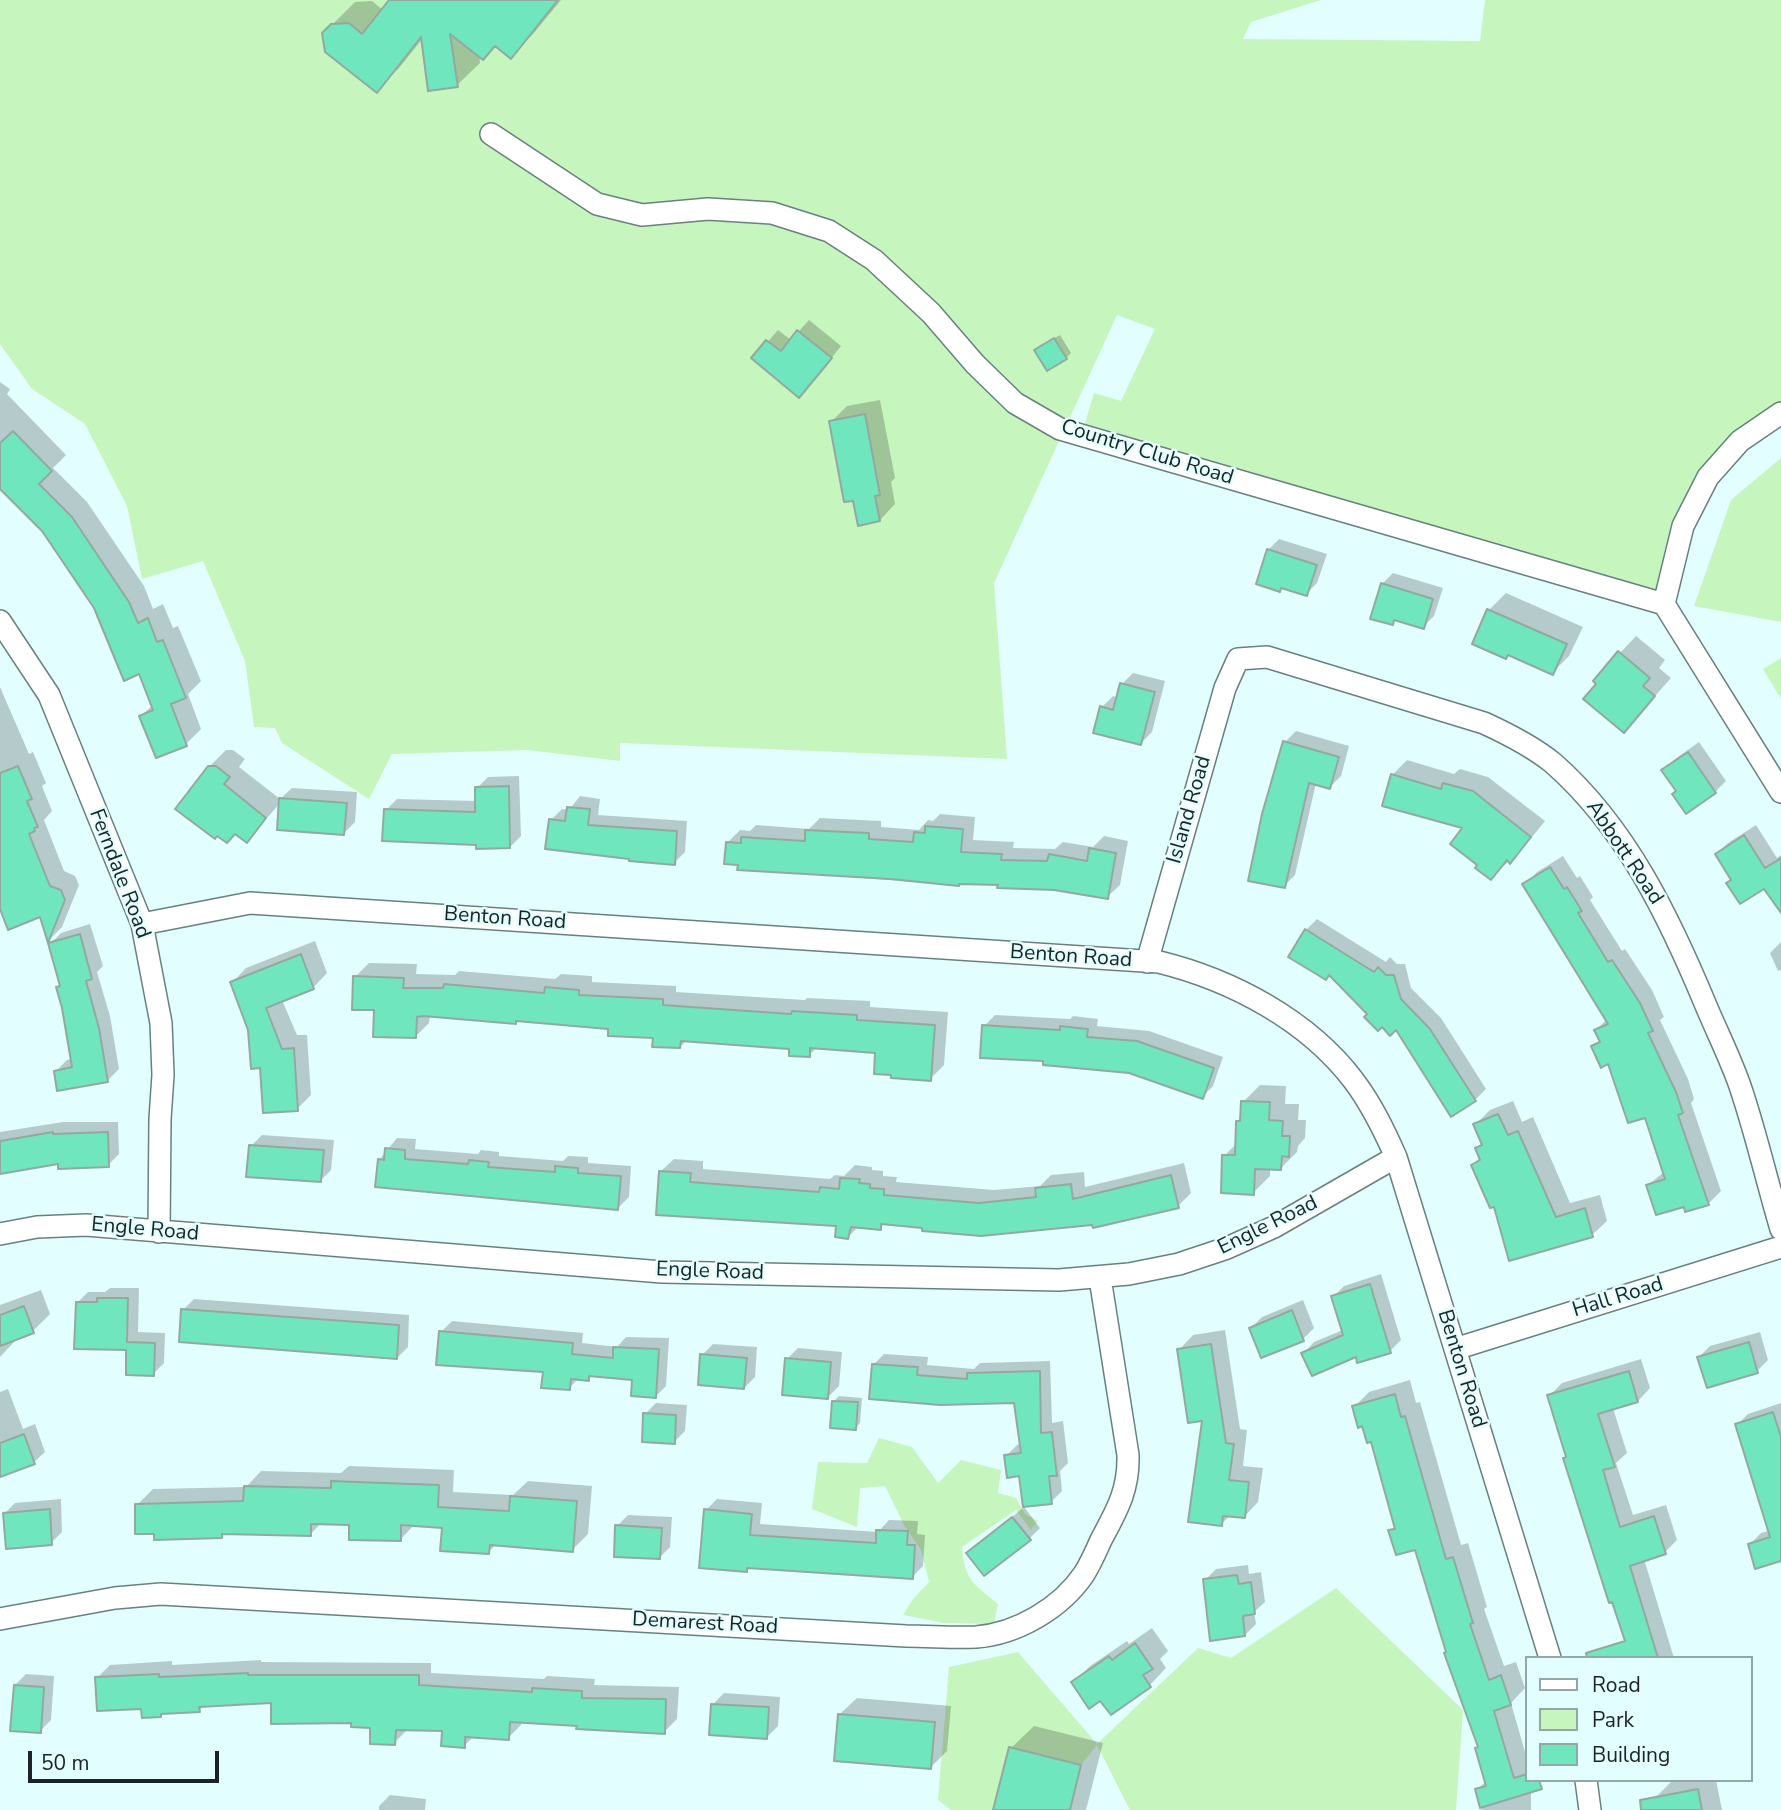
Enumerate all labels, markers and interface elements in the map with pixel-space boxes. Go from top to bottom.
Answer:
street label: Country Club Road [1058,415,1236,491]
street label: Island Road [1163,753,1217,867]
street label: Abbott Road [1580,796,1668,910]
street label: Ferndale Road [83,806,155,942]
street label: Benton Road [443,902,567,936]
street label: Benton Road [1009,940,1133,974]
street label: Engle Road [1214,1191,1322,1261]
street label: Engle Road [90,1213,200,1247]
street label: Engle Road [656,1258,764,1286]
street label: Hall Road [1569,1272,1667,1324]
street label: Benton Road [1431,1307,1491,1431]
street label: Demarest Road [631,1608,779,1640]
legend [1526,1656,1753,1782]
text: Road [1592,1671,1641,1699]
text: Park [1592,1706,1634,1734]
scale bar [32,1736,222,1780]
text: Building [1592,1741,1670,1769]
text: 50 m [41,1749,90,1777]

